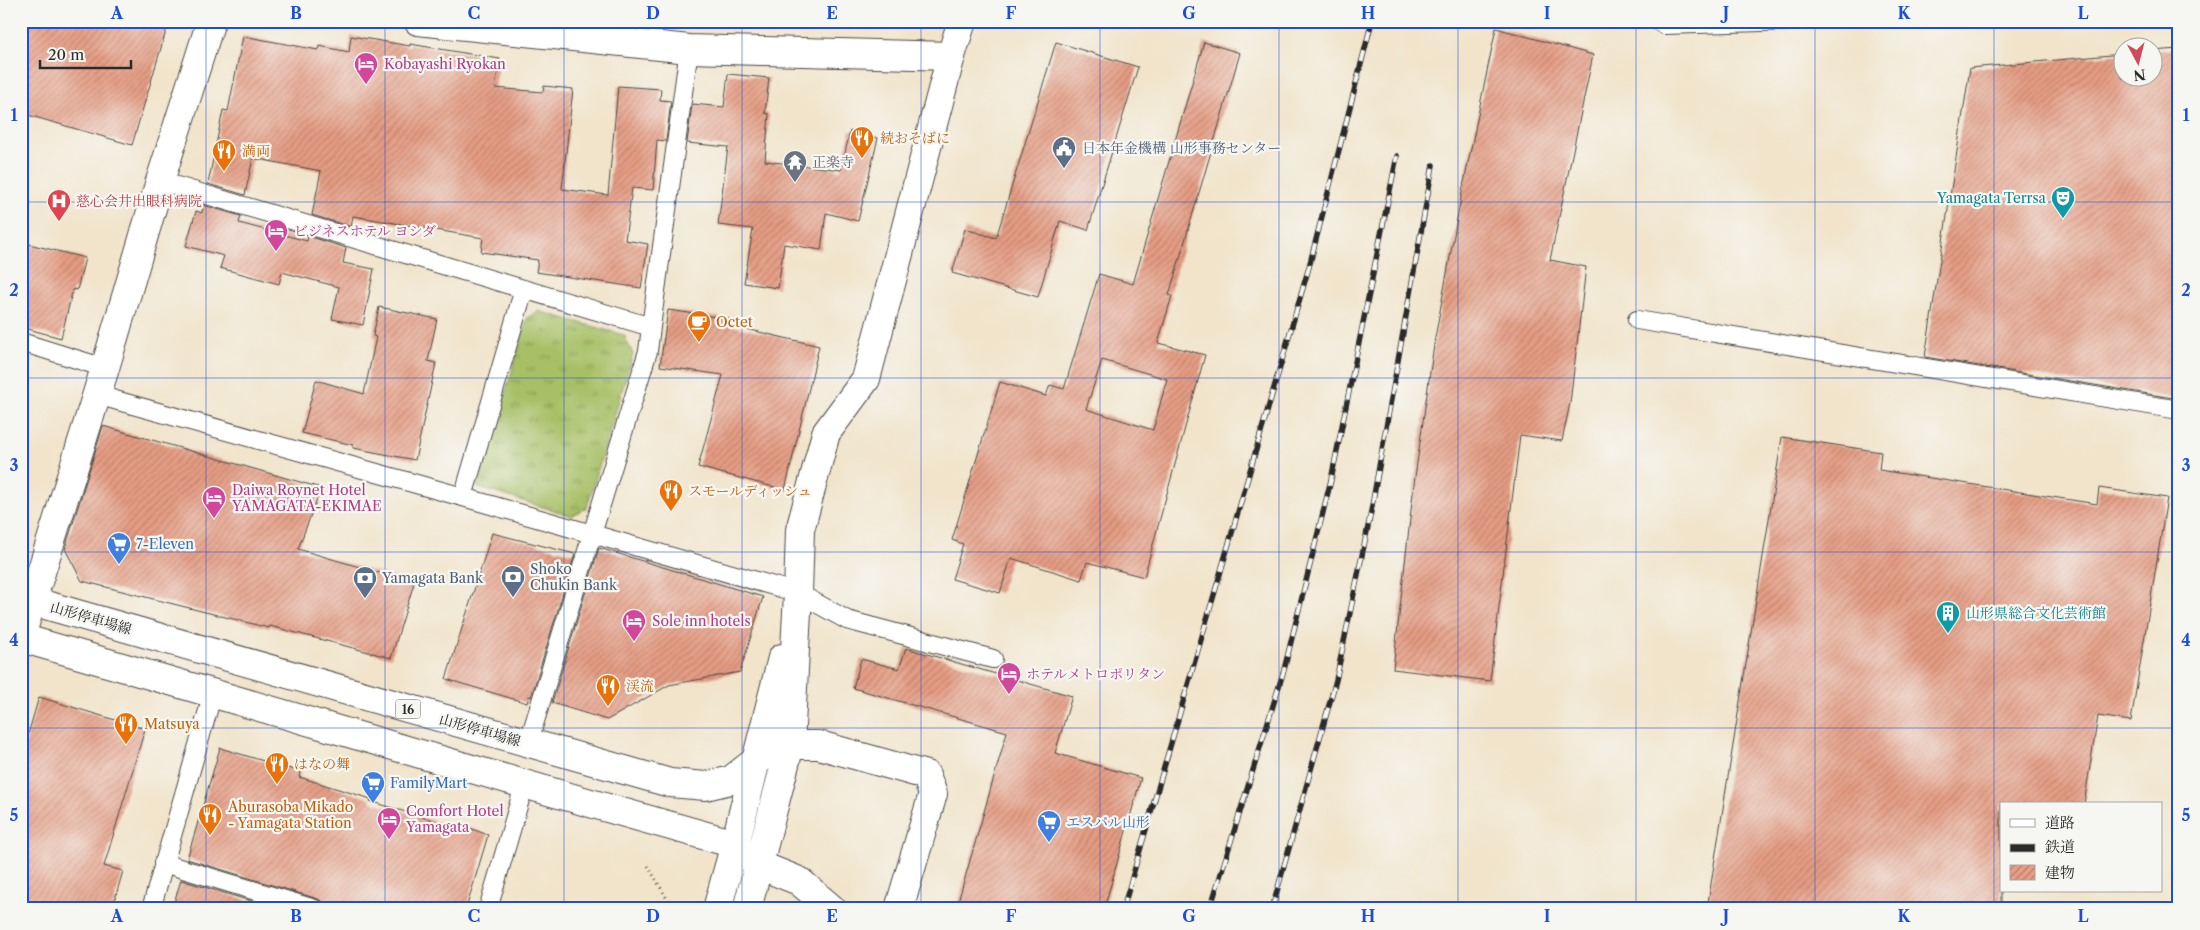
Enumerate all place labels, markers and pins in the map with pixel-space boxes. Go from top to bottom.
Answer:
hotel icon: Kobayashi Ryokan [353,51,379,85]
place label: Kobayashi Ryokan [384,55,506,73]
restaurant icon: 続おそばに [849,125,875,159]
place label: 続おそばに [880,129,950,147]
public building icon: 日本年金機構 山形事務センター [1051,135,1077,169]
restaurant icon: 満両 [211,138,237,172]
place label: 日本年金機構 山形事務センター [1082,139,1281,157]
place label: 満両 [242,142,270,160]
temple icon: 正楽寺 [782,149,808,183]
place label: 正楽寺 [812,153,854,171]
theatre icon: Yamagata Terrsa [2050,185,2076,219]
hospital icon: 慈心会井出眼科病院 [46,188,72,222]
place label: Yamagata Terrsa [1936,189,2047,207]
place label: 慈心会井出眼科病院 [76,192,202,210]
hotel icon: ビジネスホテル ヨシダ [263,218,289,252]
place label: ビジネスホテル ヨシダ [294,222,436,240]
cafe icon: Octet [686,309,712,343]
place label: Octet [716,313,753,331]
restaurant icon: スモールディッシュ [658,478,684,512]
place label: Daiwa Roynet Hotel YAMAGATA-EKIMAE [231,481,382,515]
place label: スモールディッシュ [688,482,812,500]
hotel icon: Daiwa Roynet Hotel YAMAGATA-EKIMAE [201,485,227,519]
supermarket icon: 7-Eleven [106,531,132,565]
place label: 7-Eleven [136,535,194,553]
place label: Shoko Chukin Bank [530,560,618,594]
bank icon: Shoko Chukin Bank [500,564,526,598]
bank icon: Yamagata Bank [352,565,378,599]
place label: Yamagata Bank [381,569,484,587]
building icon: 山形県総合文化芸術館 [1935,600,1961,634]
place label: 山形県総合文化芸術館 [1966,604,2106,622]
hotel icon: Sole inn hotels [621,608,647,642]
place label: Sole inn hotels [652,612,751,630]
hotel icon: ホテルメトロポリタン [996,661,1022,695]
place label: ホテルメトロポリタン [1026,665,1165,683]
restaurant icon: 渓流 [595,673,621,707]
place label: 渓流 [626,677,654,695]
restaurant icon: Matsuya [113,711,139,745]
place label: Matsuya [144,715,200,733]
restaurant icon: はなの舞 [264,751,290,785]
place label: はなの舞 [294,755,350,773]
supermarket icon: FamilyMart [360,770,386,804]
place label: FamilyMart [390,774,467,792]
place label: Aburasoba Mikado - Yamagata Station [227,798,353,832]
restaurant icon: Aburasoba Mikado - Yamagata Station [197,802,223,836]
place label: Comfort Hotel Yamagata [405,802,504,836]
hotel icon: Comfort Hotel Yamagata [376,806,402,840]
supermarket icon: エスパル山形 [1036,809,1062,843]
place label: エスパル山形 [1066,813,1150,831]

